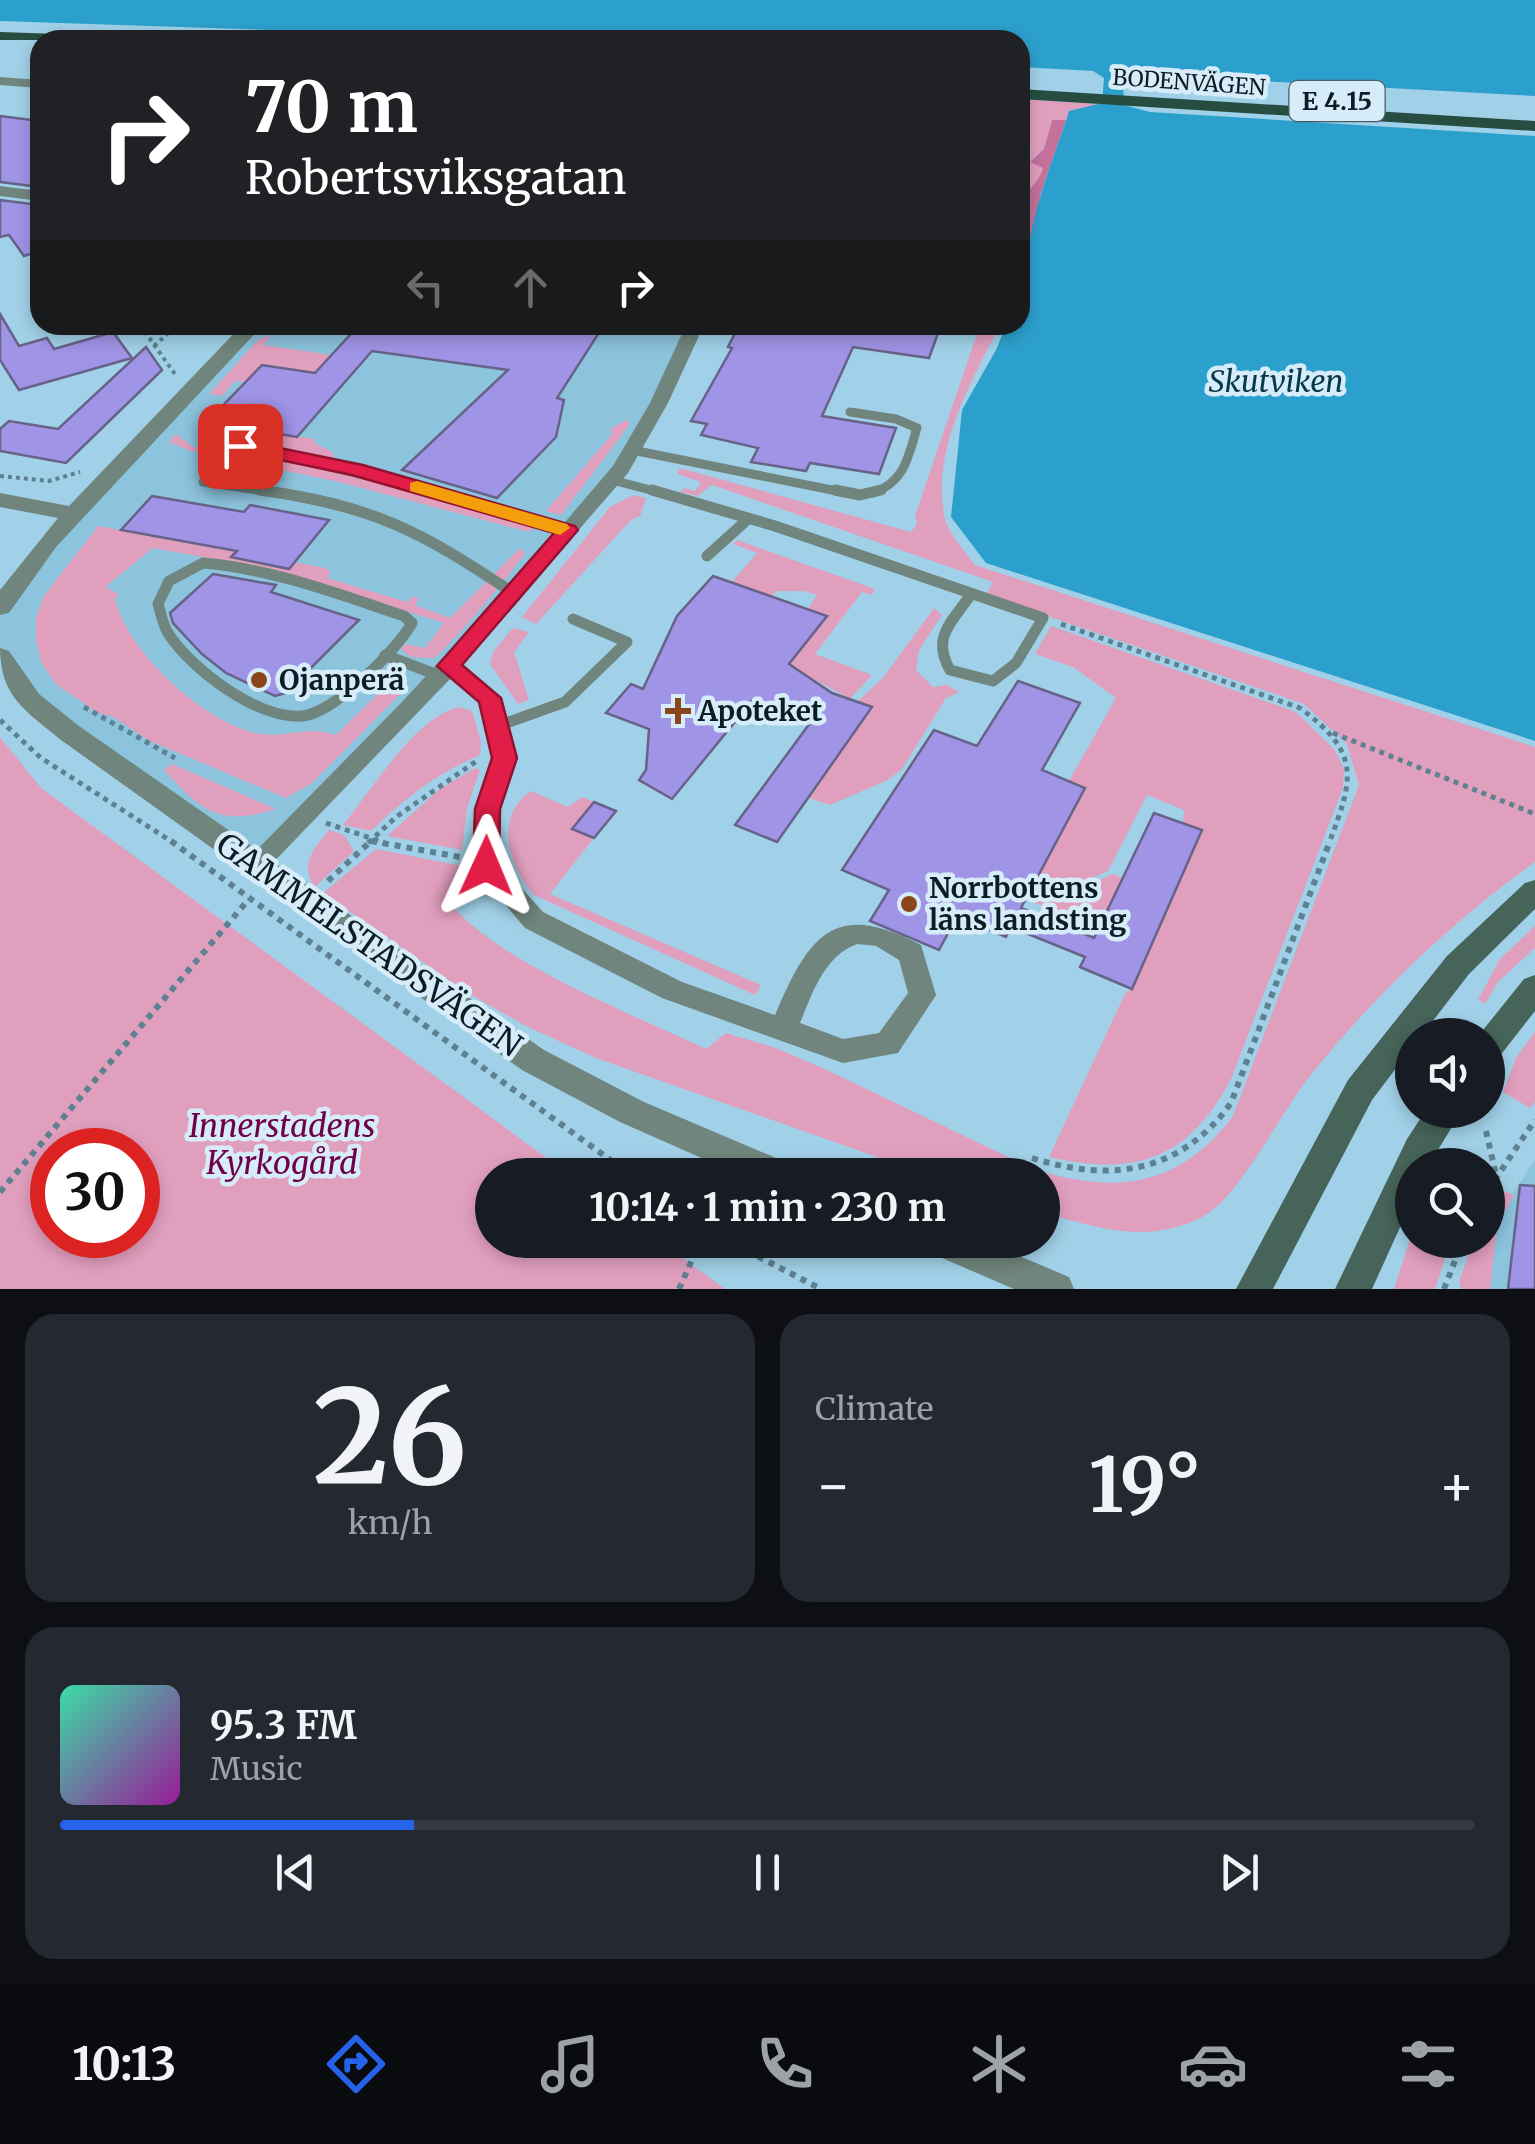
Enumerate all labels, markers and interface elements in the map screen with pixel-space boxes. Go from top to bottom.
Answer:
text: 70 m [245,63,418,151]
street label: BODENVÄGEN [1112,63,1266,101]
icon: right [80,70,210,200]
road number: E 4.15 [1290,81,1384,121]
text: Robertsviksgatan [245,150,627,206]
icon: left [398,260,453,315]
icon: ahead [503,260,558,315]
icon: right [608,260,663,315]
water label: Skutviken [1209,362,1343,400]
pin [198,404,283,489]
icon: arrive [213,419,268,474]
place label: Ojanperä [279,662,405,698]
marker: Ojanperä [248,669,270,691]
place label: Apoteket [697,693,822,729]
marker: Apoteket [667,700,689,722]
position arrow [434,814,538,918]
street label: GAMMELSTADSVÄGEN [209,824,530,1066]
place label: Norrbottens läns landsting [929,870,1127,938]
marker: Norrbottens läns landsting [898,893,920,915]
map controls [1395,1018,1505,1258]
button: sound [1395,1018,1505,1128]
park label: Innerstadens Kyrkogård [189,1106,375,1183]
speed limit sign: 30 [30,1128,160,1258]
button: search [1395,1148,1505,1258]
text: 10:14 · 1 min · 230 m [589,1184,946,1231]
text: 26 [313,1356,467,1519]
text: Climate [815,1389,933,1429]
text: 19° [1089,1438,1201,1532]
text: − [815,1451,852,1520]
text: + [1438,1451,1475,1520]
text: km/h [348,1503,432,1543]
text: 95.3 FM [210,1702,357,1749]
text: Music [210,1749,303,1789]
icon: previous [268,1845,323,1900]
icon: pause [740,1845,795,1900]
icon: next [1212,1845,1267,1900]
icon: directions [321,2029,391,2099]
icon: music [535,2029,605,2099]
icon: phone [750,2029,820,2099]
icon: climate [964,2029,1034,2099]
icon: car [1178,2029,1248,2099]
icon: filters [1393,2029,1463,2099]
text: 10:13 [72,2036,176,2092]

